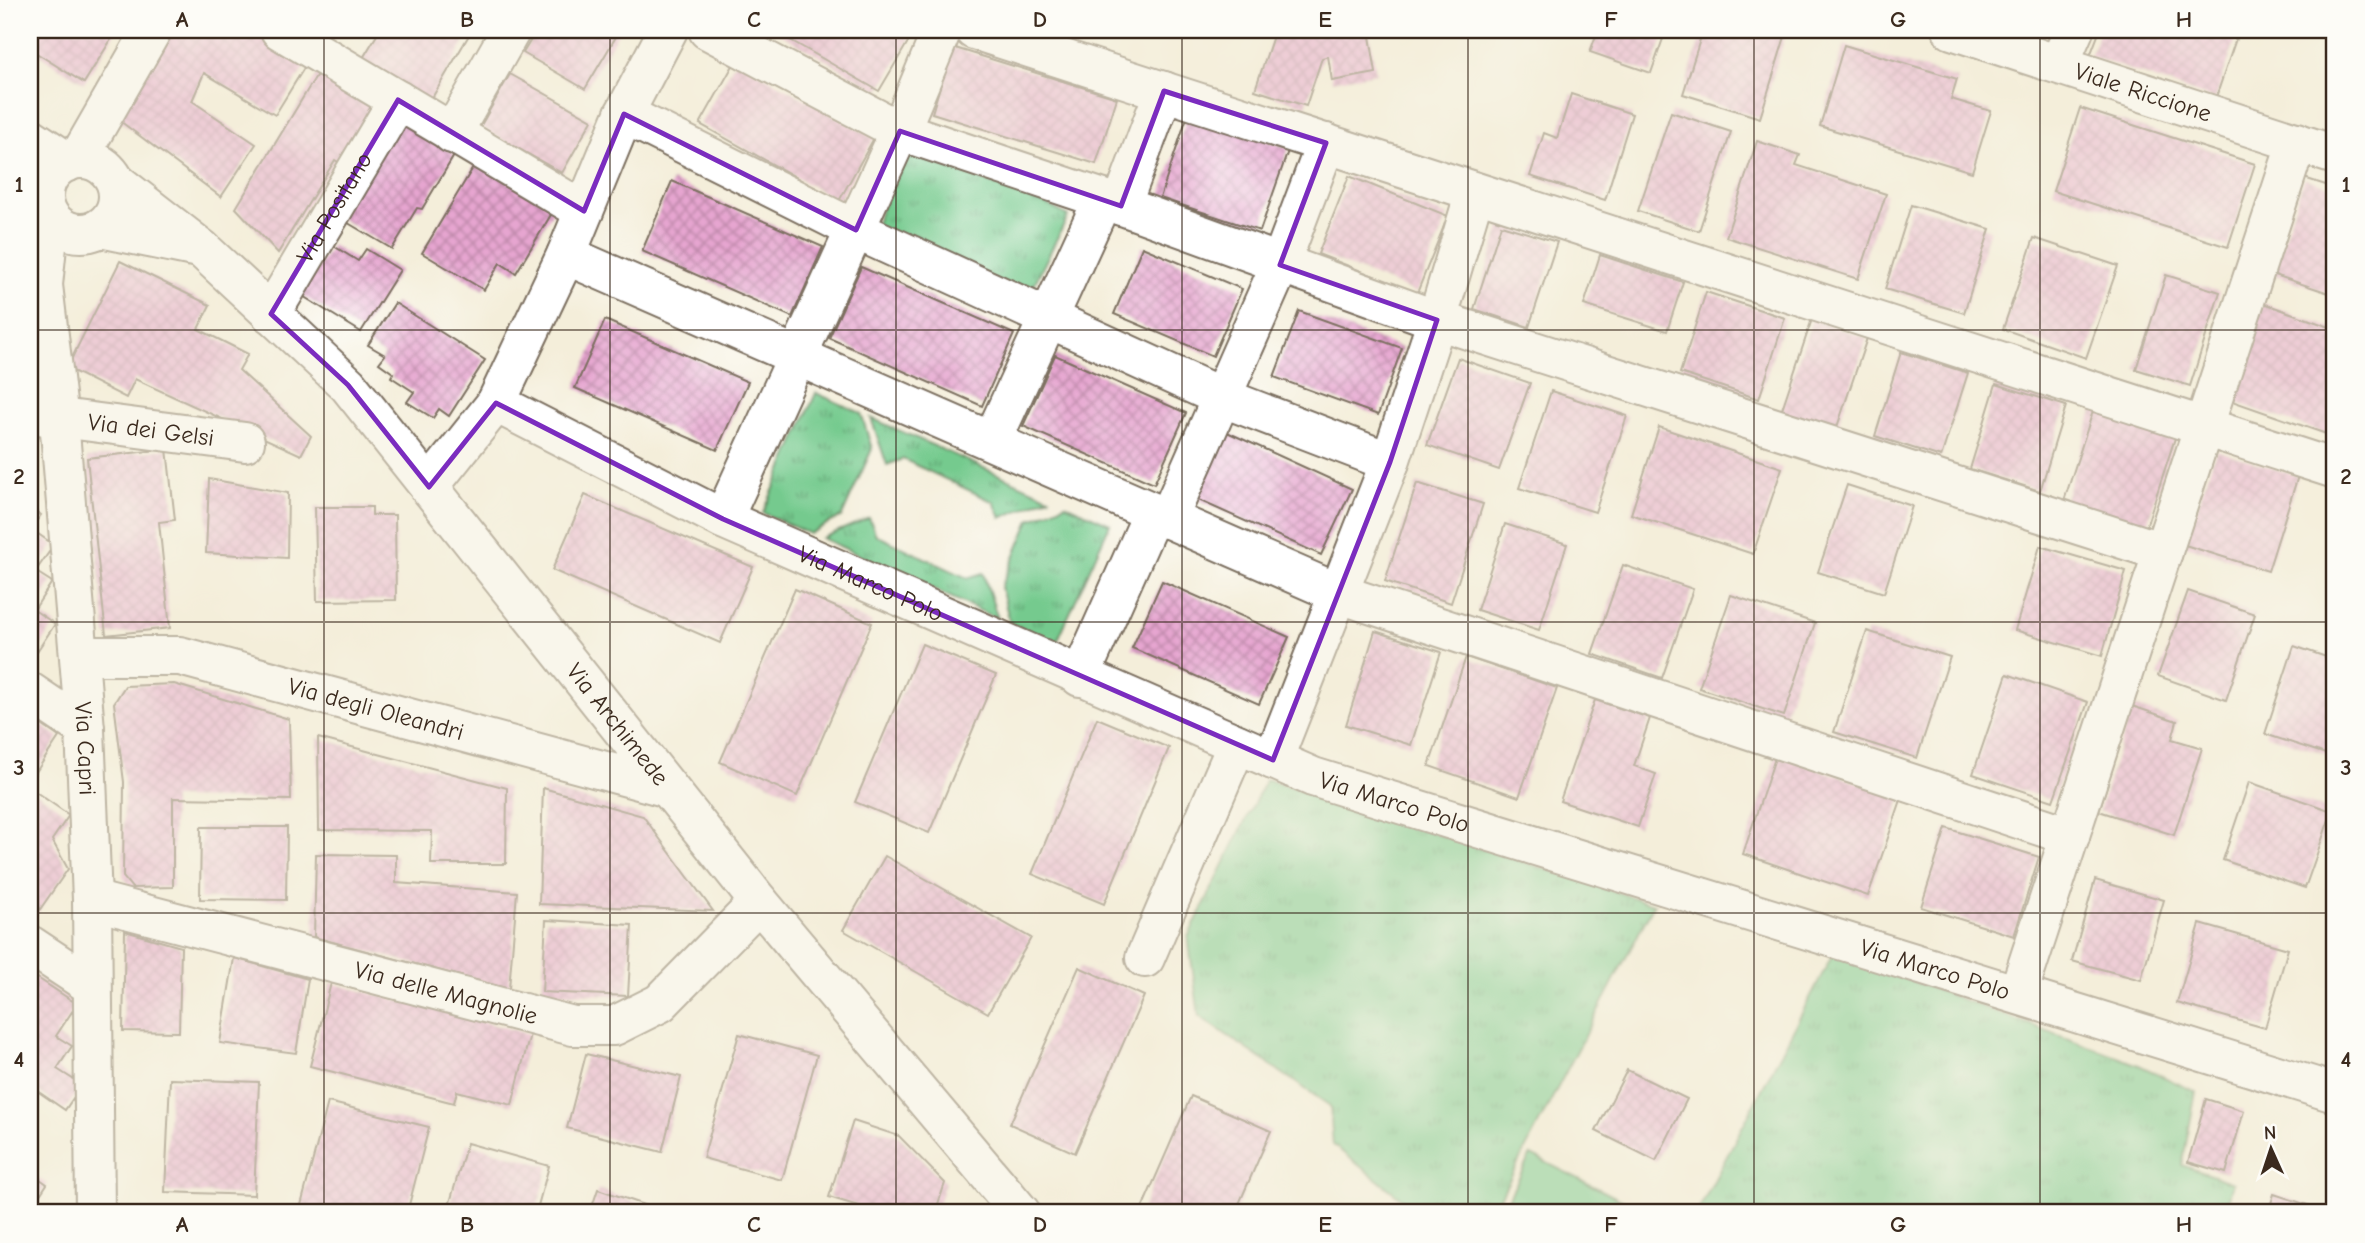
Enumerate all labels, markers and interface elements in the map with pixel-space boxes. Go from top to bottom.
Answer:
text: A [176,6,189,33]
text: B [460,6,474,33]
text: C [747,6,761,33]
text: D [1033,6,1047,33]
text: E [1318,6,1332,33]
text: F [1604,6,1618,33]
text: G [1890,6,1906,33]
text: H [2176,6,2192,33]
street label: Viale Riccione [2071,57,2215,128]
street label: Via Positano [291,147,378,268]
text: 1 [14,171,24,198]
text: 1 [2341,171,2351,198]
street label: Via dei Gelsi [86,408,216,452]
text: 2 [13,463,25,490]
text: 2 [2340,463,2352,490]
street label: Via Marco Polo [794,540,947,628]
street label: Via Archimede [561,658,675,791]
street label: Via degli Oleandri [285,672,467,746]
street label: Via Capri [69,701,102,796]
text: 3 [13,754,25,781]
text: 3 [2340,754,2352,781]
street label: Via Marco Polo [1316,766,1473,838]
street label: Via Marco Polo [1857,933,2013,1006]
street label: Via delle Magnolie [352,955,541,1030]
text: 4 [14,1046,25,1073]
text: 4 [2341,1046,2352,1073]
north arrow [2236,1114,2306,1184]
text: N [2263,1122,2277,1144]
text: A [176,1211,189,1238]
text: B [460,1211,474,1238]
text: C [747,1211,761,1238]
text: D [1033,1211,1047,1238]
text: E [1318,1211,1332,1238]
text: F [1604,1211,1618,1238]
text: G [1890,1211,1906,1238]
text: H [2176,1211,2192,1238]

